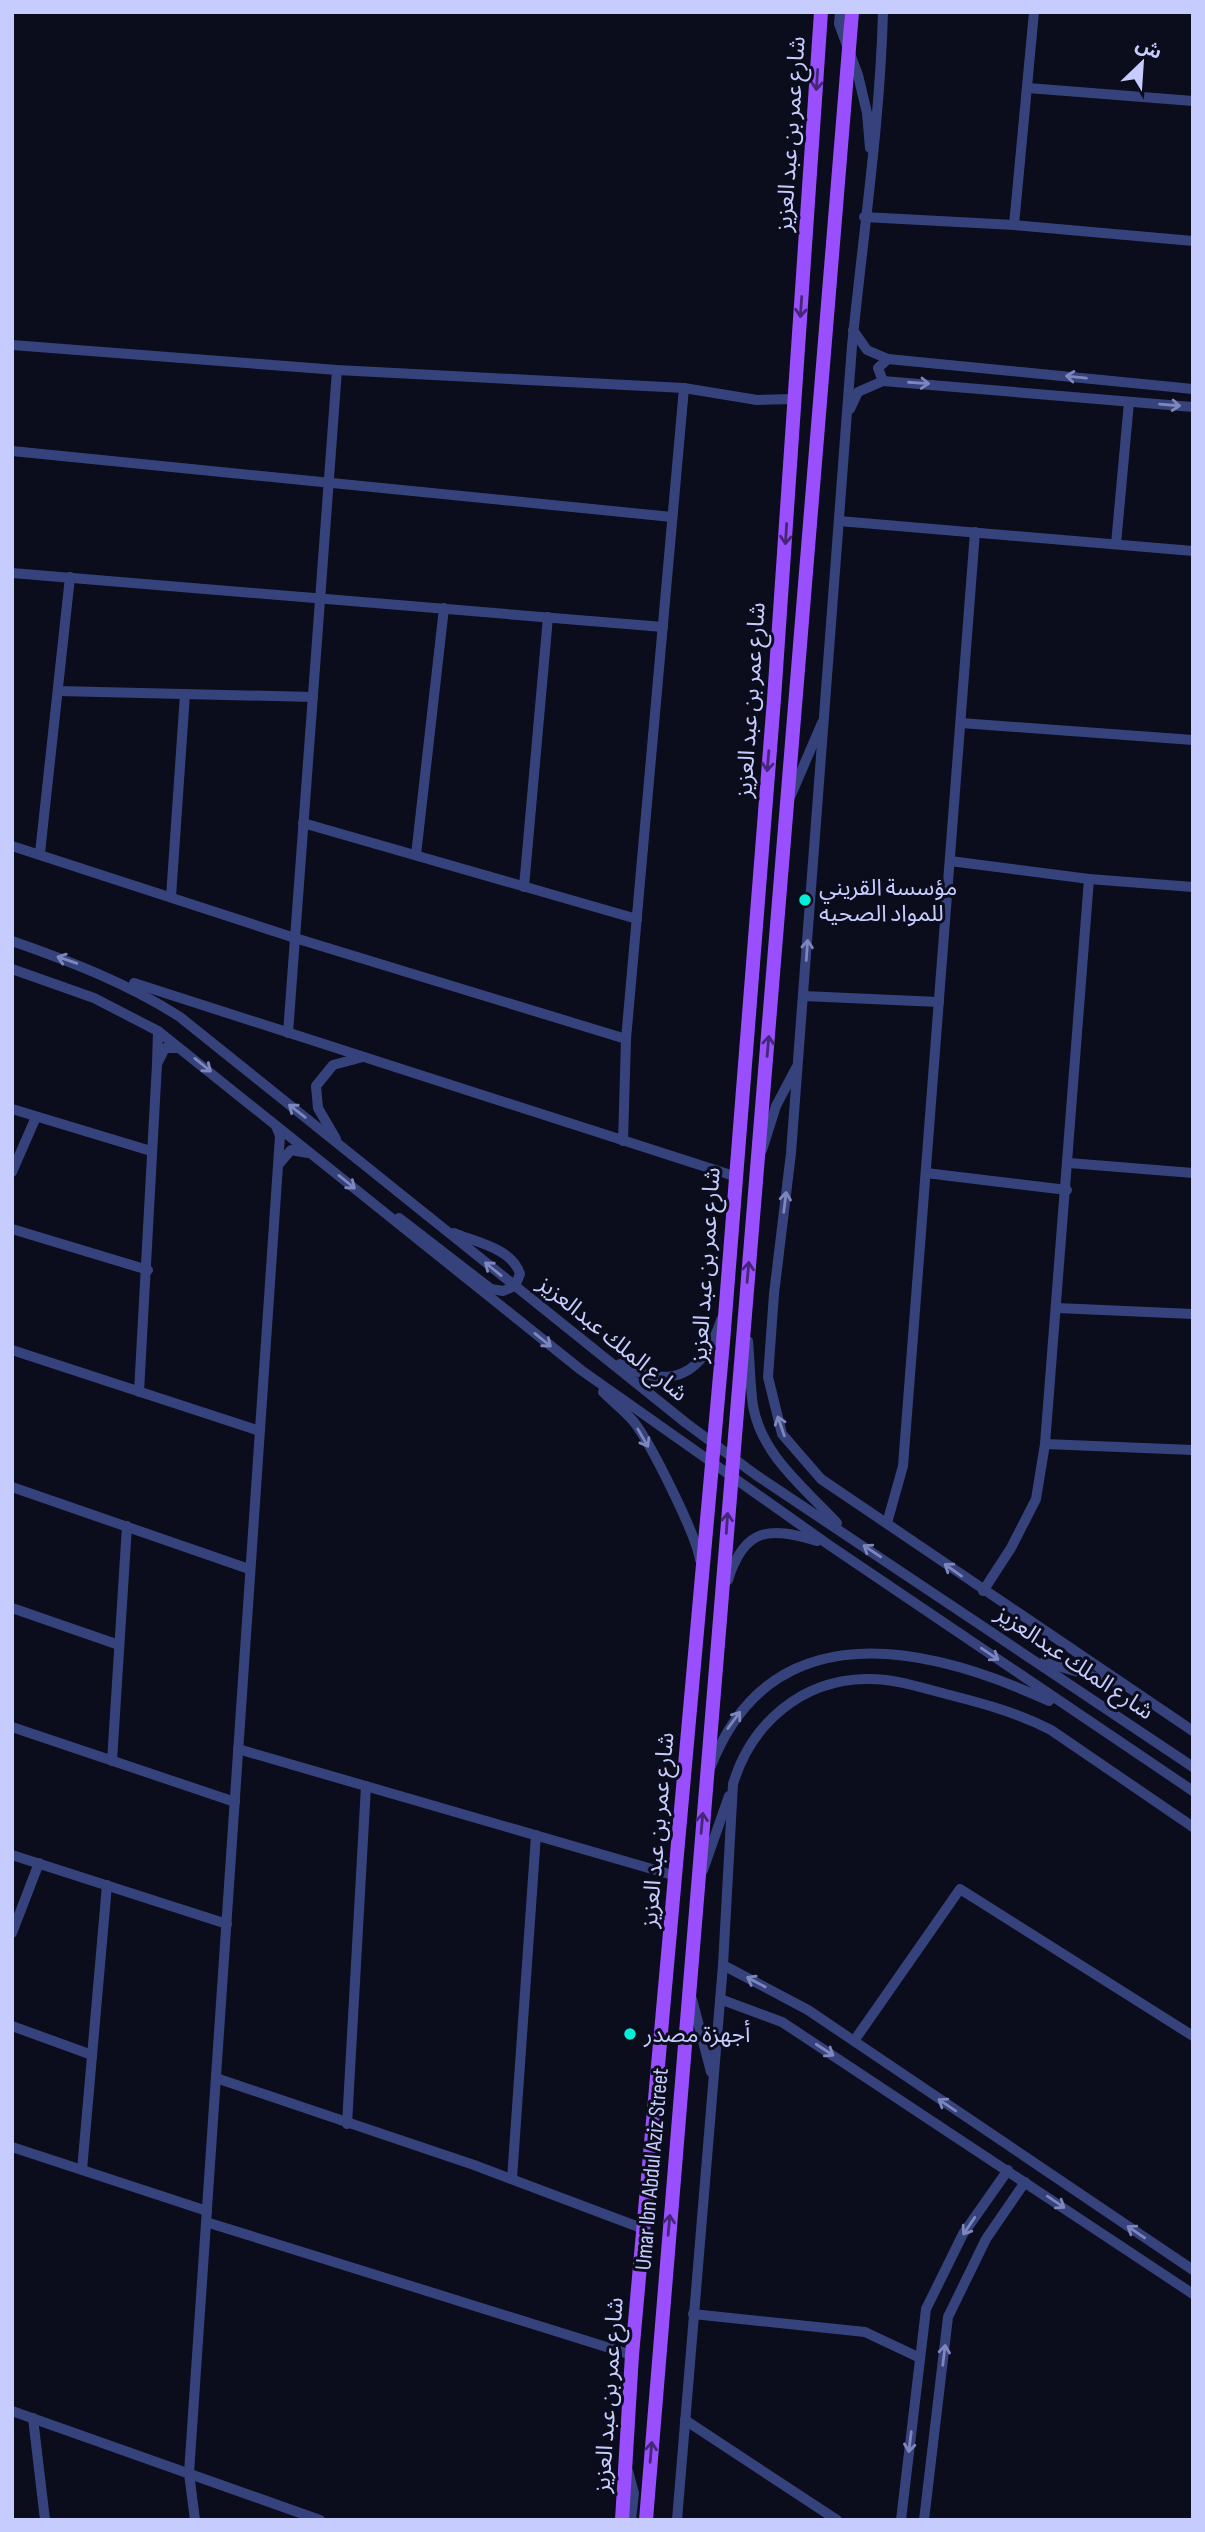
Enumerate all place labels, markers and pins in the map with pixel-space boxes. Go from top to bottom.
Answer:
place label: مؤسسة القريني للمواد الصحيه [819,874,957,928]
marker: مؤسسة القريني للمواد الصحيه [797,892,813,908]
place label: أجهزة مصدر [643,2020,751,2049]
marker: أجهزة مصدر [622,2026,638,2042]

